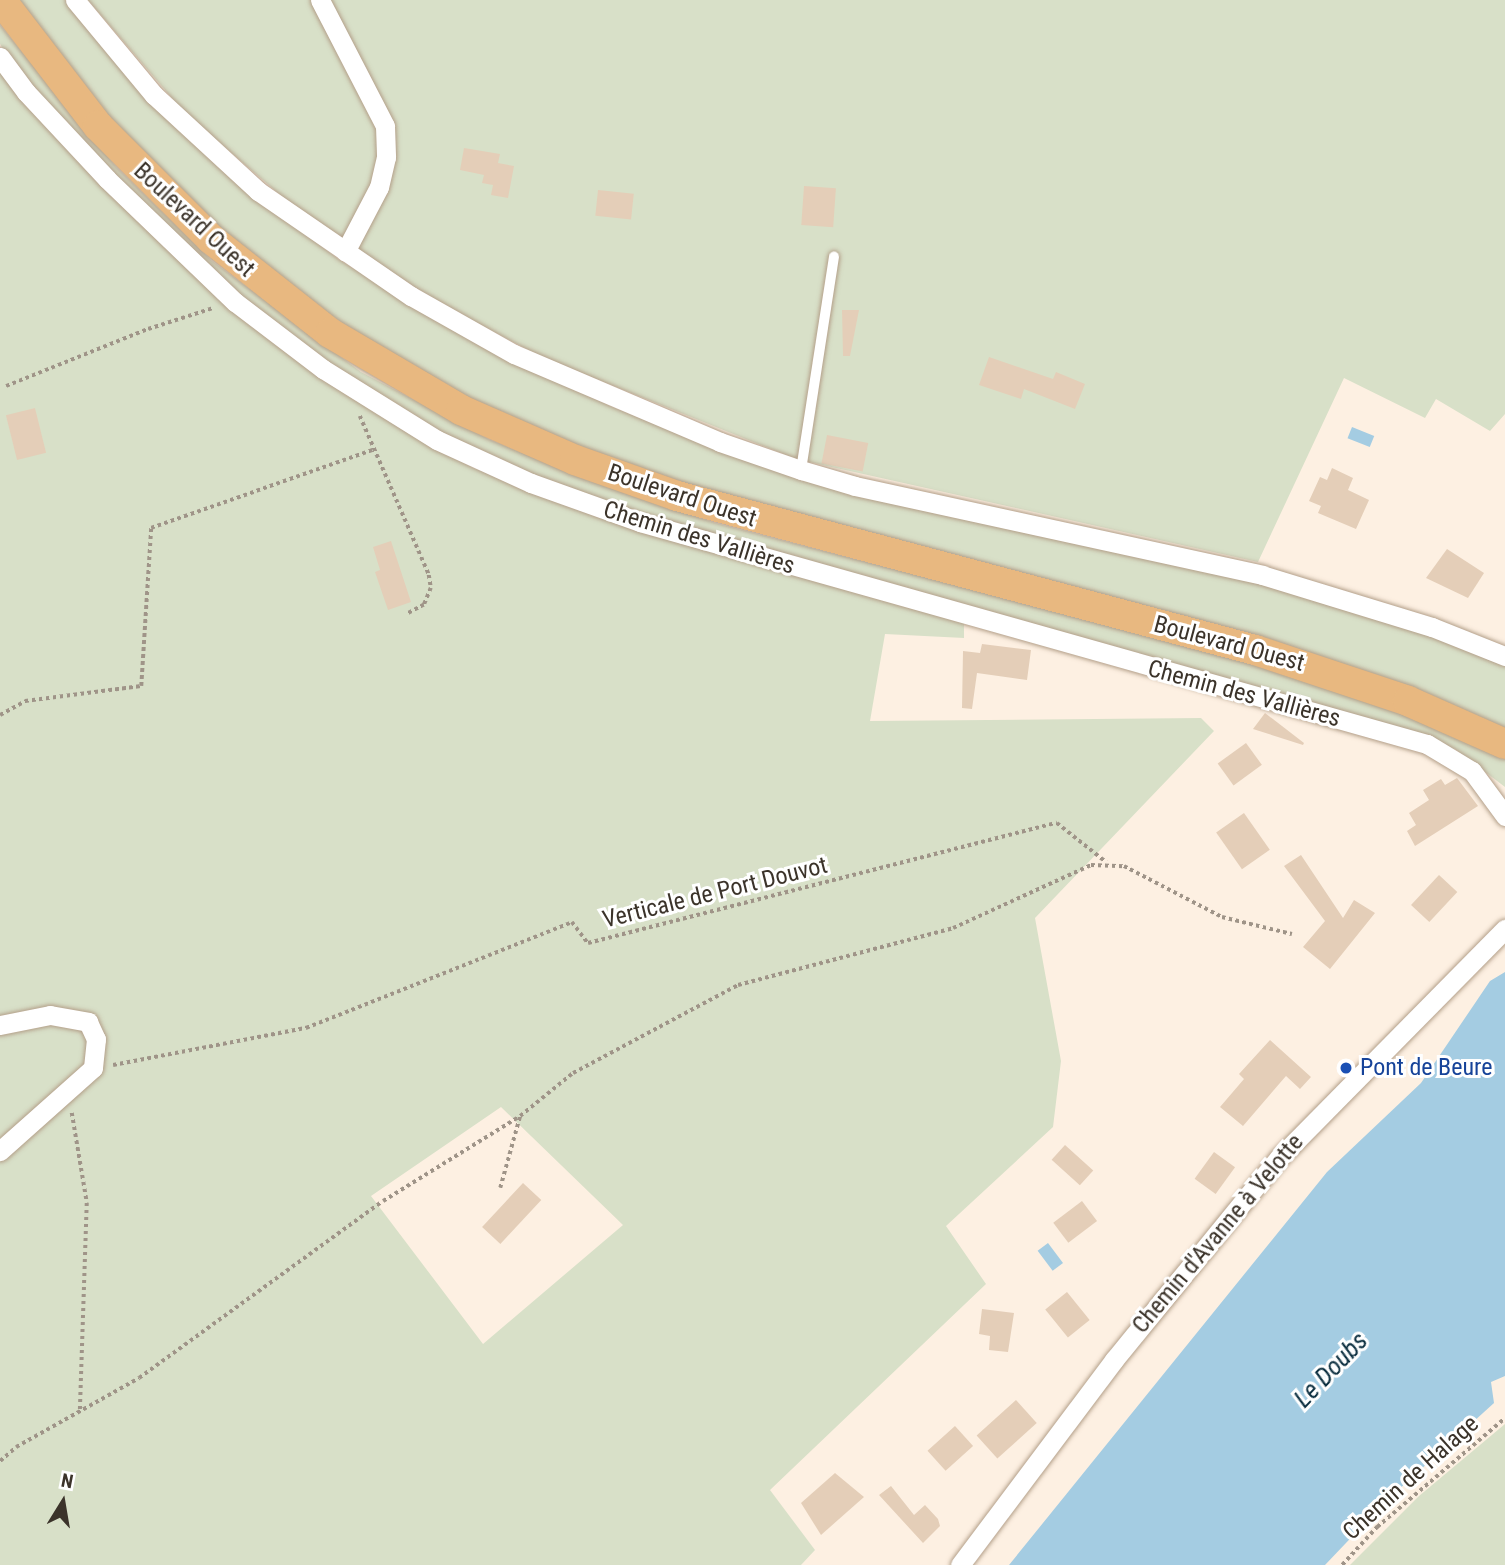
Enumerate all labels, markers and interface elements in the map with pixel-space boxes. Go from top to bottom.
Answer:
street label: Boulevard Ouest [128,157,260,283]
street label: Boulevard Ouest [604,458,760,534]
street label: Chemin des Vallières [600,495,798,581]
street label: Boulevard Ouest [1151,610,1307,678]
street label: Chemin des Vallières [1145,654,1343,734]
street label: Verticale de Port Douvot [600,851,830,935]
place label: Pont de Beure [1360,1054,1492,1082]
marker: Pont de Beure [1338,1060,1354,1076]
street label: Chemin d'Avanne à Velotte [1126,1129,1310,1339]
water label: Le Doubs [1288,1326,1374,1414]
street label: Chemin de Halage [1337,1410,1485,1546]
north arrow [28,1467,98,1537]
text: N [59,1468,75,1493]

